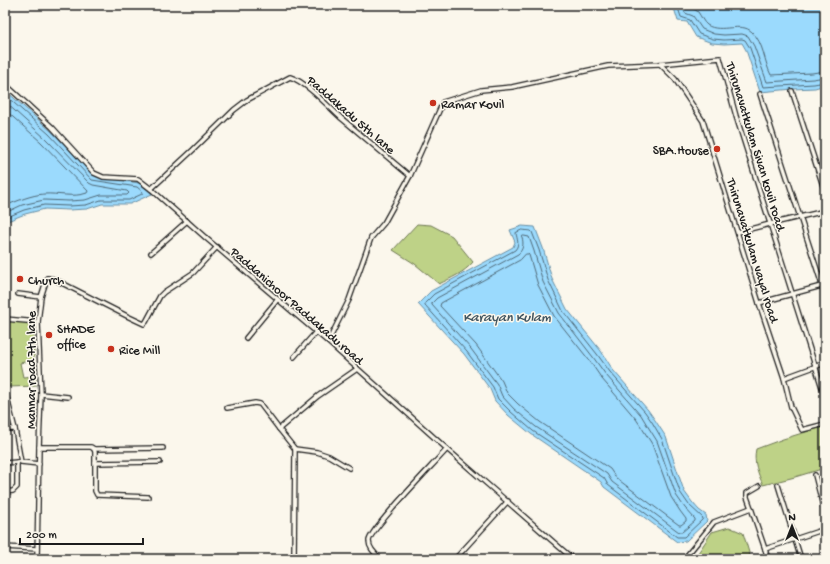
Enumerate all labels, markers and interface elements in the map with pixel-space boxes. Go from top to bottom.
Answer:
street label: Thirunavatkulam Sivan kovil road [721,60,788,234]
street label: Paddakadu 5th lane [302,73,398,158]
marker: Ramar Kovil [428,98,438,108]
place label: Ramar Kovil [441,98,505,113]
place label: SBA.House [653,144,709,159]
marker: SBA.House [712,144,722,154]
street label: Thirunavatkulam vayal road [722,176,781,326]
street label: Paddanichoor Paddakadu road [226,244,367,370]
marker: Church [15,274,25,284]
place label: Church [28,274,64,289]
water label: Karayan Kulam [463,310,551,327]
street label: Mannar road 7th lane [25,311,40,429]
place label: SHADE office [57,323,96,353]
marker: SHADE office [44,330,54,340]
marker: Rice Mill [106,344,116,354]
place label: Rice Mill [119,344,161,359]
north arrow [772,506,812,546]
text: N [788,512,796,524]
scale bar [20,520,143,546]
text: 200 m [26,529,57,543]

